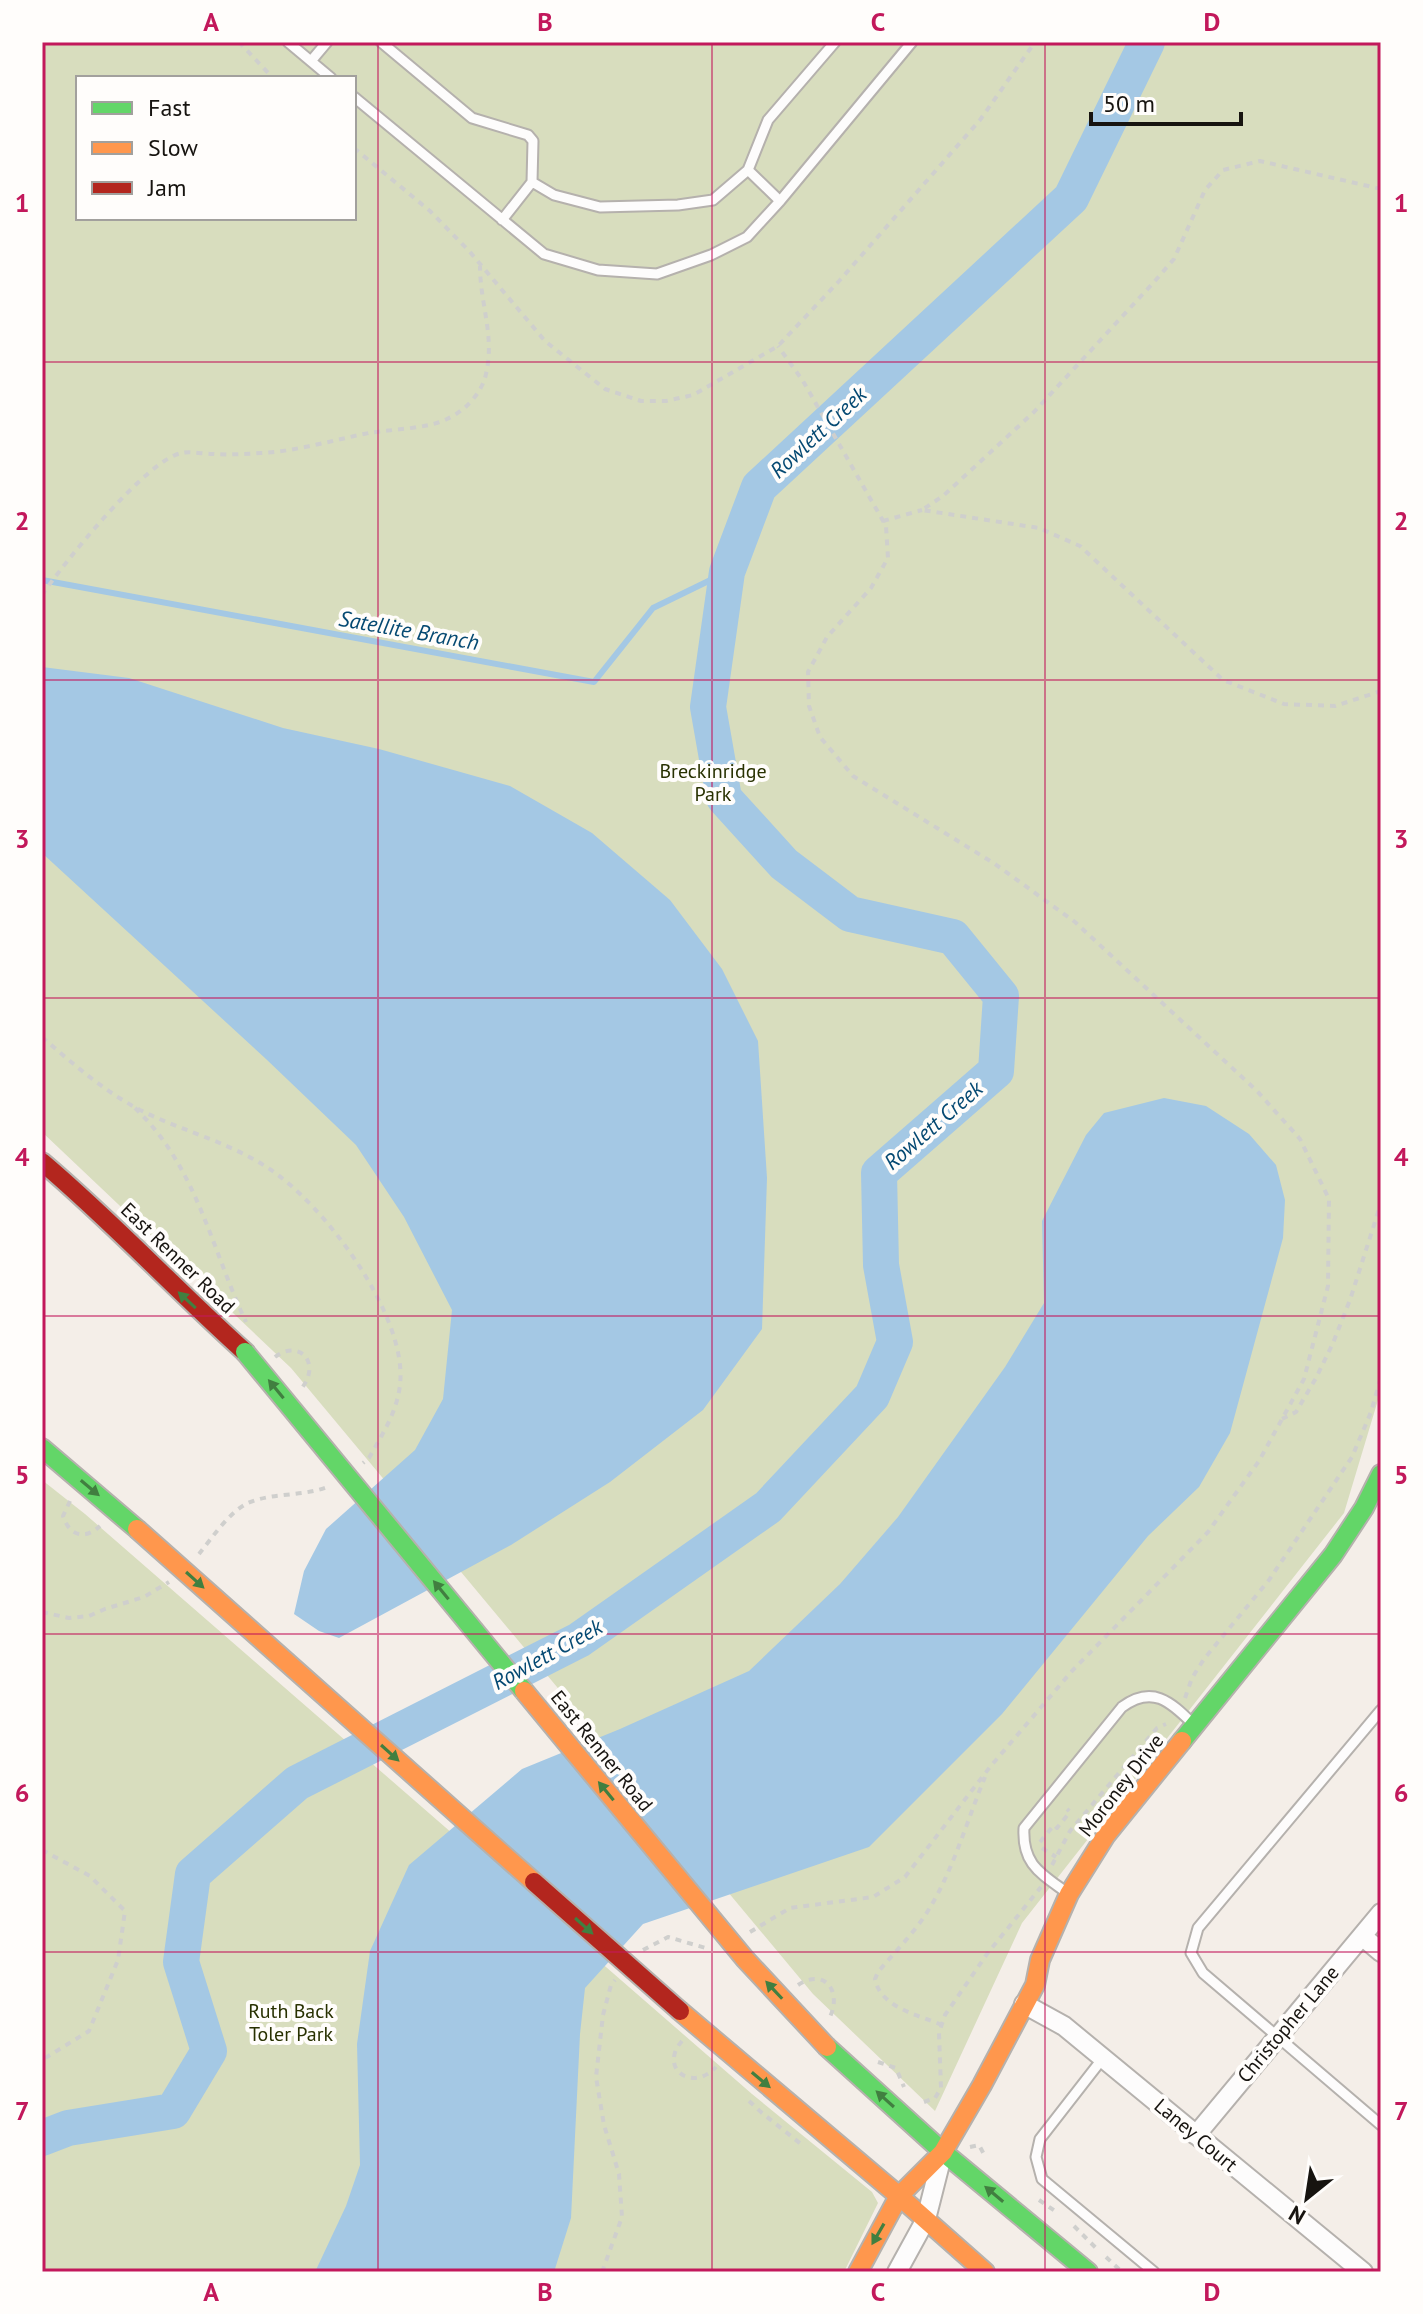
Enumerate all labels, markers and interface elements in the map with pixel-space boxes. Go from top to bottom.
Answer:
text: A [203,5,219,38]
text: B [537,5,553,38]
text: C [871,5,885,38]
text: D [1204,5,1220,38]
legend [76,76,356,220]
scale bar [1091,76,1241,126]
text: 50 m [1103,88,1155,119]
text: Fast [148,92,191,123]
text: Slow [148,132,198,163]
text: Jam [147,172,186,203]
text: 1 [15,186,29,219]
text: 1 [1394,186,1408,219]
water label: Rowlett Creek [764,379,873,484]
text: 2 [15,504,29,537]
text: 2 [1394,504,1408,537]
water label: Satellite Branch [337,604,481,656]
park label: Breckinridge Park [659,758,767,807]
text: 3 [15,822,29,855]
text: 3 [1394,822,1408,855]
water label: Rowlett Creek [878,1074,989,1176]
text: 4 [15,1140,30,1173]
text: 4 [1394,1140,1409,1173]
street label: East Renner Road [115,1197,241,1319]
one-way arrow [178,1291,197,1309]
one-way arrow [268,1380,285,1400]
text: 5 [15,1458,29,1491]
text: 5 [1394,1458,1408,1491]
one-way arrow [79,1479,99,1496]
one-way arrow [186,1571,205,1589]
one-way arrow [433,1580,450,1600]
water label: Rowlett Creek [487,1612,608,1696]
street label: East Renner Road [545,1685,659,1817]
street label: Moroney Drive [1073,1728,1169,1842]
one-way arrow [380,1744,399,1762]
text: 6 [15,1776,29,1809]
text: 6 [1394,1776,1408,1809]
one-way arrow [598,1781,615,1801]
one-way arrow [573,1917,593,1934]
street label: Christopher Lane [1231,1960,1345,2088]
one-way arrow [765,1981,783,2000]
park label: Ruth Back Toler Park [248,1998,334,2047]
one-way arrow [751,2071,771,2088]
one-way arrow [876,2091,895,2109]
street label: Laney Court [1149,2093,1243,2178]
text: 7 [15,2094,29,2127]
text: 7 [1394,2094,1408,2127]
north arrow [1267,2158,1347,2238]
one-way arrow [984,2186,1004,2203]
text: N [1284,2200,1310,2231]
one-way arrow [871,2223,885,2245]
text: A [203,2275,219,2308]
text: B [537,2275,553,2308]
text: C [871,2275,885,2308]
text: D [1204,2275,1220,2308]

